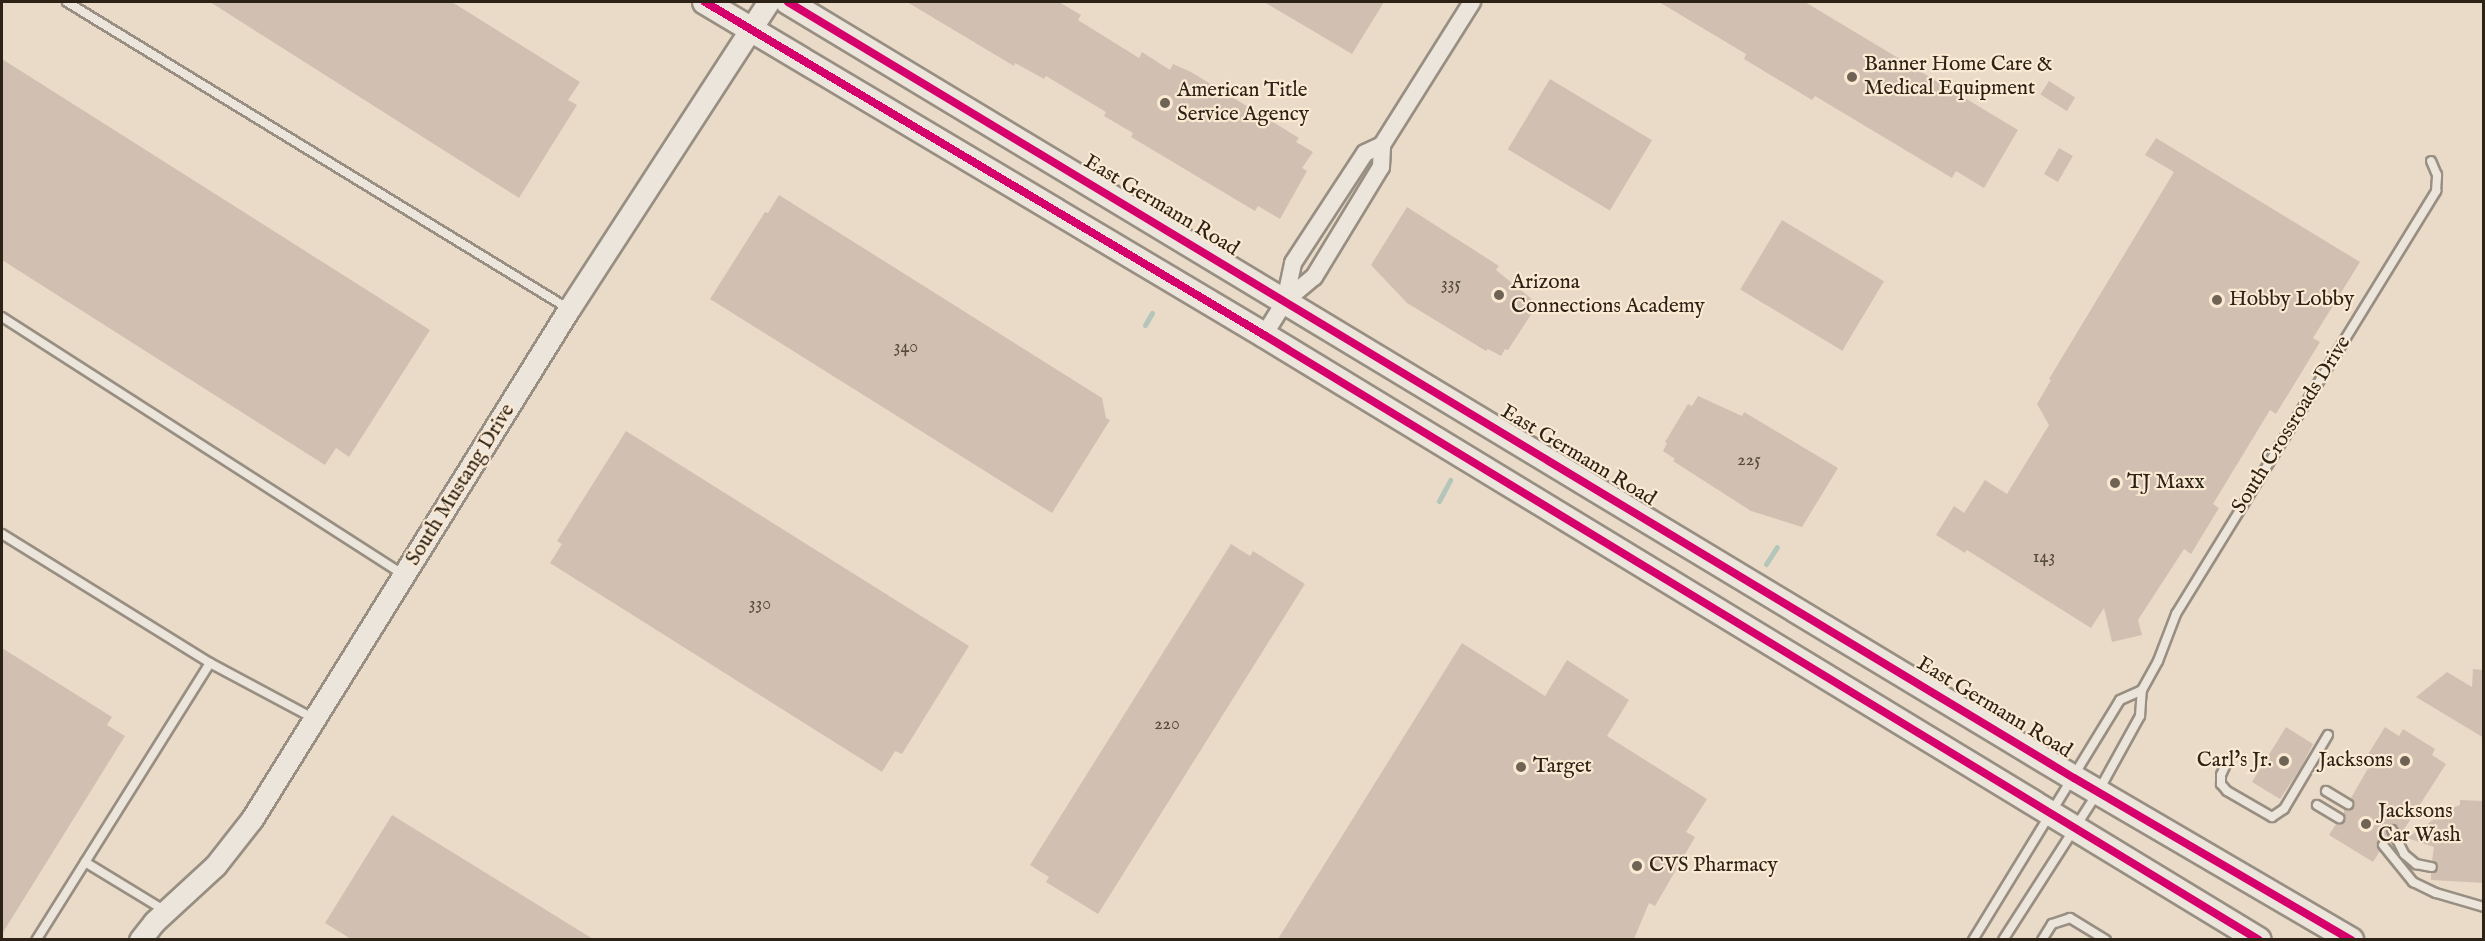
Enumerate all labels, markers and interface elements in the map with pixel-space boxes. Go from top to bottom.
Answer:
place label: Banner Home Care & Medical Equipment [1864,52,2052,102]
marker: Banner Home Care & Medical Equipment [1845,70,1859,84]
place label: American Title Service Agency [1177,78,1309,128]
marker: American Title Service Agency [1158,96,1172,110]
street label: East Germann Road [1079,150,1243,262]
place label: Arizona Connections Academy [1511,270,1705,320]
house number: 335 [1441,274,1461,296]
place label: Hobby Lobby [2229,287,2354,313]
marker: Arizona Connections Academy [1492,288,1506,302]
marker: Hobby Lobby [2210,293,2224,307]
street label: South Crossroads Drive [2227,331,2357,519]
house number: 340 [894,337,918,359]
street label: South Mustang Drive [401,399,521,571]
street label: East Germann Road [1496,400,1660,512]
house number: 225 [1737,450,1761,472]
place label: TJ Maxx [2127,470,2205,496]
marker: TJ Maxx [2108,476,2122,490]
house number: 143 [2033,547,2055,569]
house number: 330 [749,594,771,616]
street label: East Germann Road [1912,652,2076,764]
house number: 220 [1154,714,1180,736]
place label: Carl's Jr. [2197,748,2272,774]
place label: Jacksons [2318,748,2393,774]
place label: Target [1533,754,1592,780]
marker: Carl's Jr. [2277,754,2291,768]
marker: Jacksons [2398,754,2412,768]
marker: Target [1514,760,1528,774]
place label: Jacksons Car Wash [2378,799,2461,849]
marker: Jacksons Car Wash [2359,817,2373,831]
place label: CVS Pharmacy [1649,853,1778,879]
marker: CVS Pharmacy [1630,859,1644,873]

